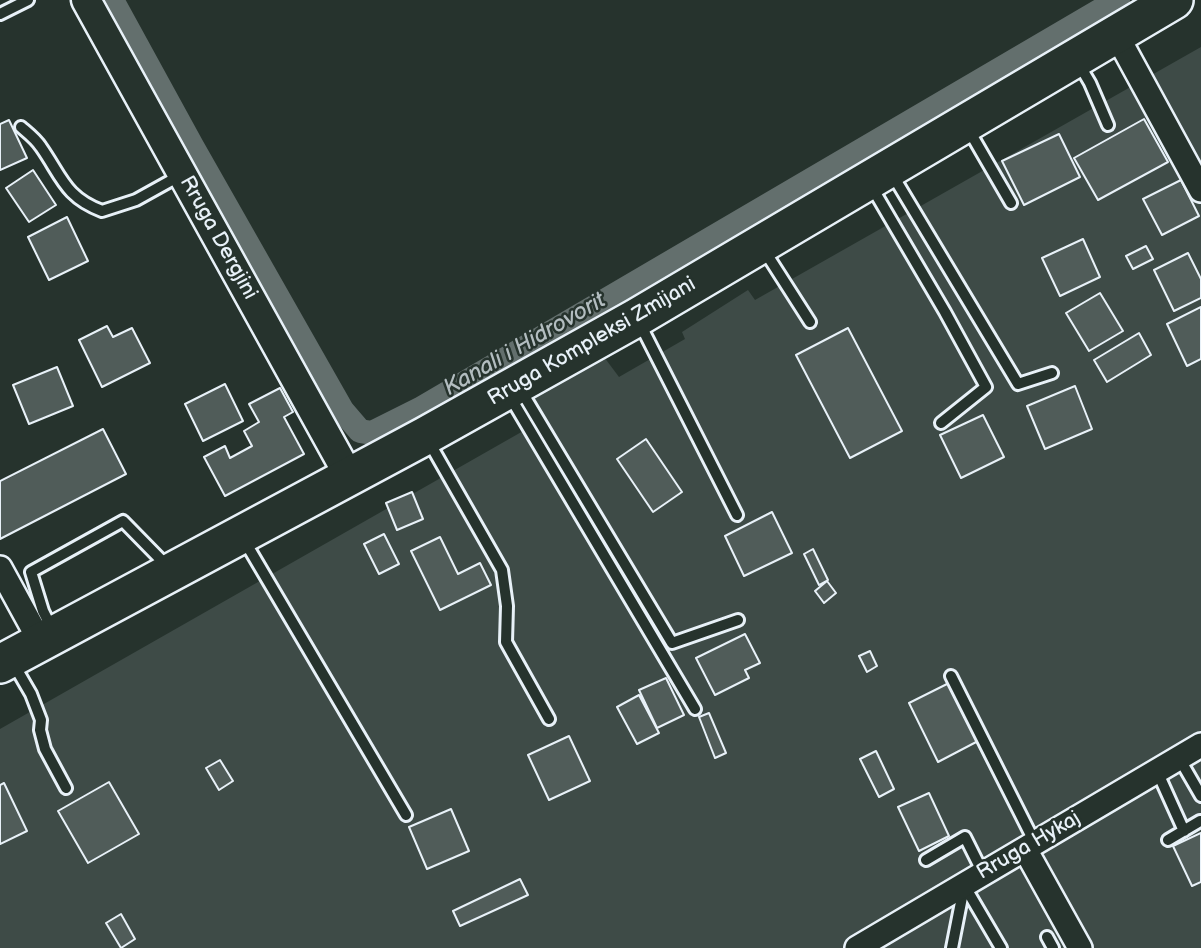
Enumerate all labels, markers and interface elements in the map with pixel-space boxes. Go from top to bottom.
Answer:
street label: Rruga Dergjini [174,172,262,304]
street label: Rruga Kompleksi Zmijani [484,272,700,412]
water label: Kanali i Hidrovorit [439,287,611,403]
street label: Rruga Hykaj [973,806,1085,886]

